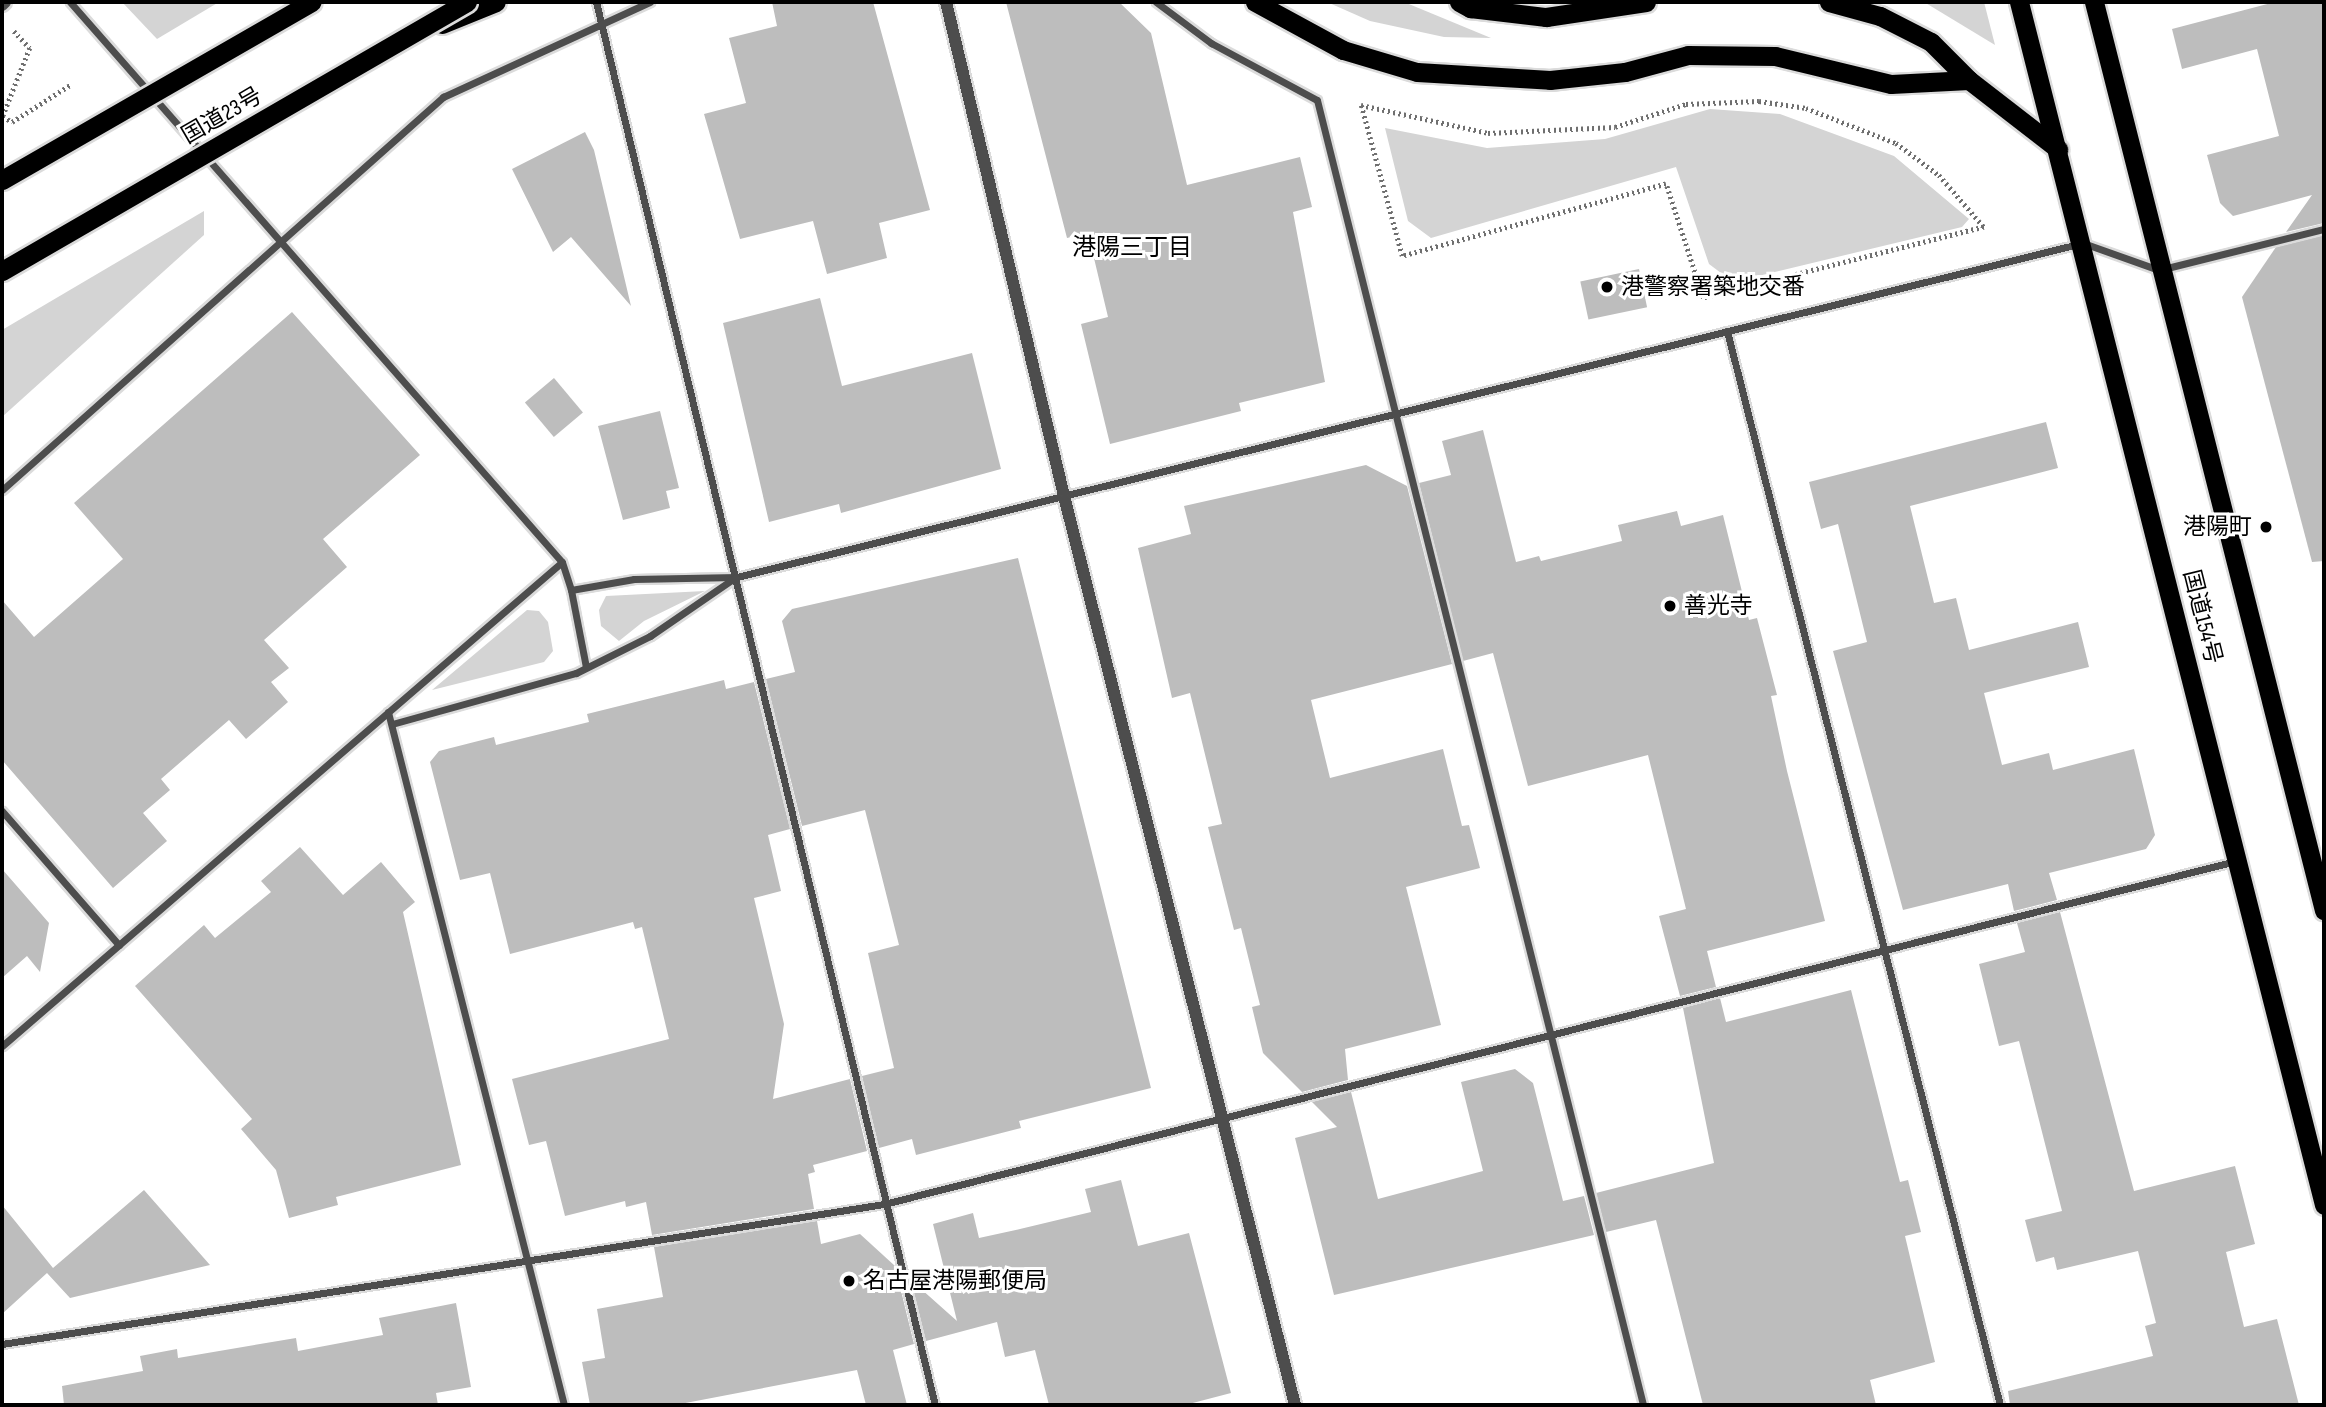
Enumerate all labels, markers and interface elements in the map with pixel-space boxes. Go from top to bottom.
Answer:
street label: 国道23号 [177,82,267,150]
district label: 港陽三丁目 [1072,234,1192,262]
place label: 港警察署築地交番 [1621,273,1805,301]
marker: 港警察署築地交番 [1599,279,1615,295]
place label: 港陽町 [2183,513,2252,541]
marker: 港陽町 [2258,519,2274,535]
street label: 国道154号 [2177,567,2227,667]
place label: 善光寺 [1684,592,1753,620]
marker: 善光寺 [1662,598,1678,614]
place label: 名古屋港陽郵便局 [863,1267,1047,1295]
marker: 名古屋港陽郵便局 [841,1273,857,1289]

